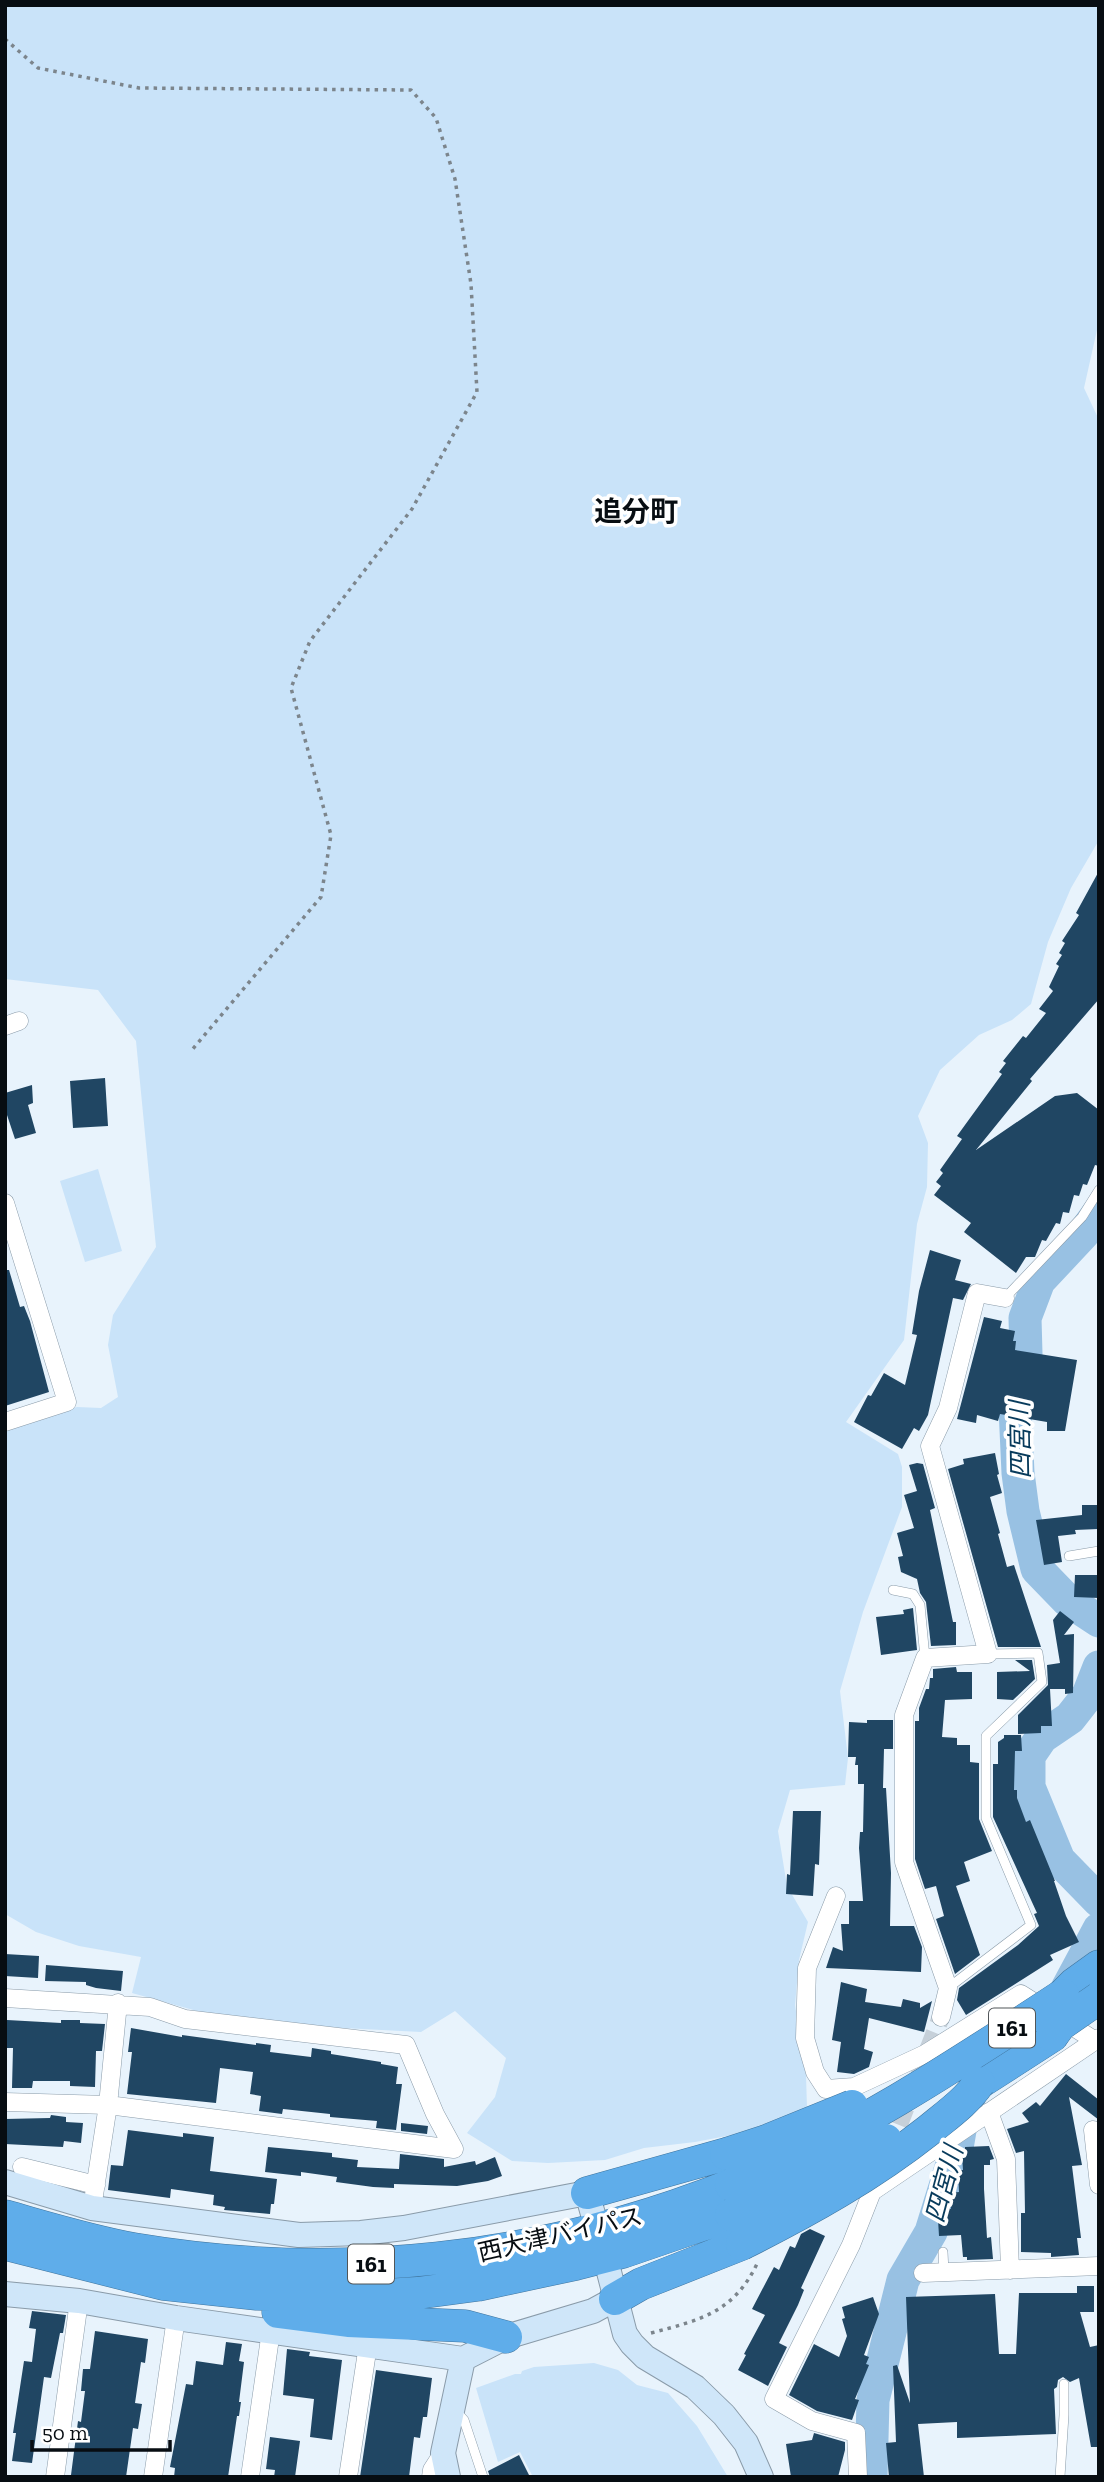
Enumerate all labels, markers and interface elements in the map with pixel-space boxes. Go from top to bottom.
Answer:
district label: 追分町 [594,495,678,528]
water label: 四宮川 [1003,1398,1037,1479]
road number: 161 [989,2008,1035,2048]
water label: 四宮川 [918,2139,970,2226]
street label: 西大津バイパス [475,2201,645,2267]
road number: 161 [348,2244,394,2284]
scale bar [32,2408,170,2452]
text: 50 m [42,2420,88,2445]

